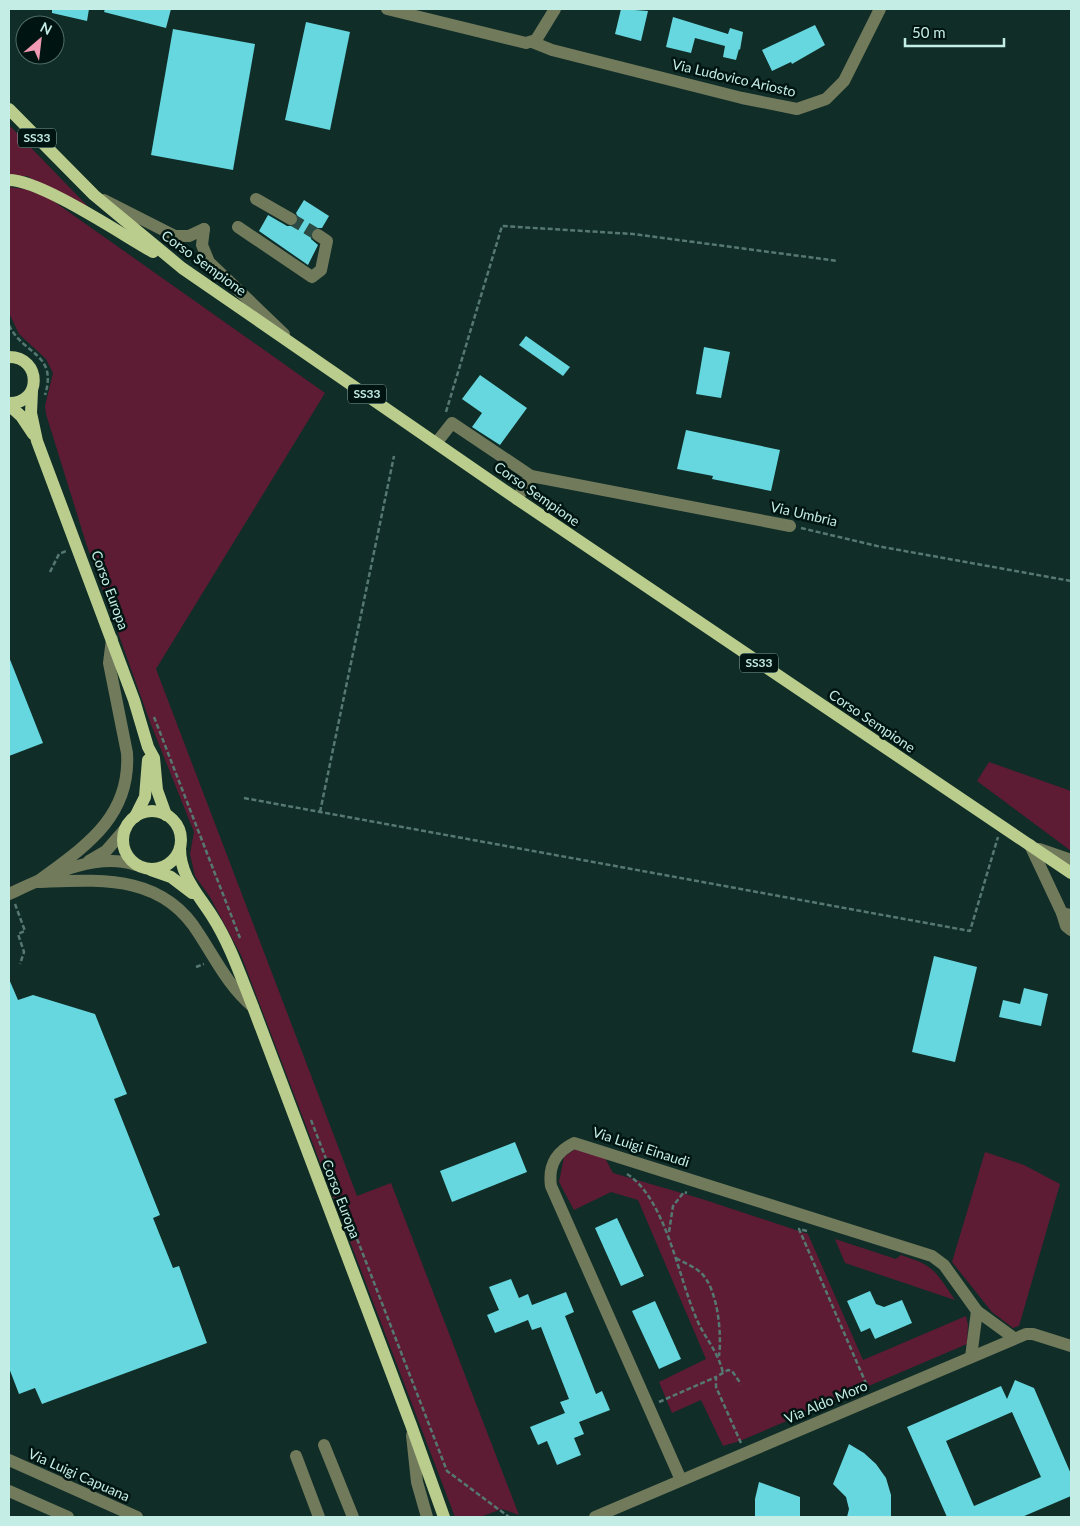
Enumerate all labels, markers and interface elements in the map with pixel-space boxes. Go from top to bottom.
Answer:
north arrow [15,15,65,65]
scale bar [905,15,1004,47]
text: N [38,18,55,38]
text: 50 m [912,23,946,41]
street label: Via Ludovico Ariosto [671,55,798,100]
road number: SS33 [18,128,56,148]
street label: Corso Sempione [159,226,250,299]
road number: SS33 [348,384,386,404]
street label: Corso Sempione [491,458,583,529]
street label: Via Umbria [769,498,839,529]
street label: Corso Europa [88,548,133,632]
road number: SS33 [740,654,778,672]
street label: Corso Sempione [826,685,919,756]
street label: Via Luigi Einaudi [591,1123,692,1170]
street label: Corso Europa [319,1157,364,1241]
street label: Via Aldo Moro [782,1376,870,1427]
street label: Via Luigi Capuana [26,1445,133,1505]

